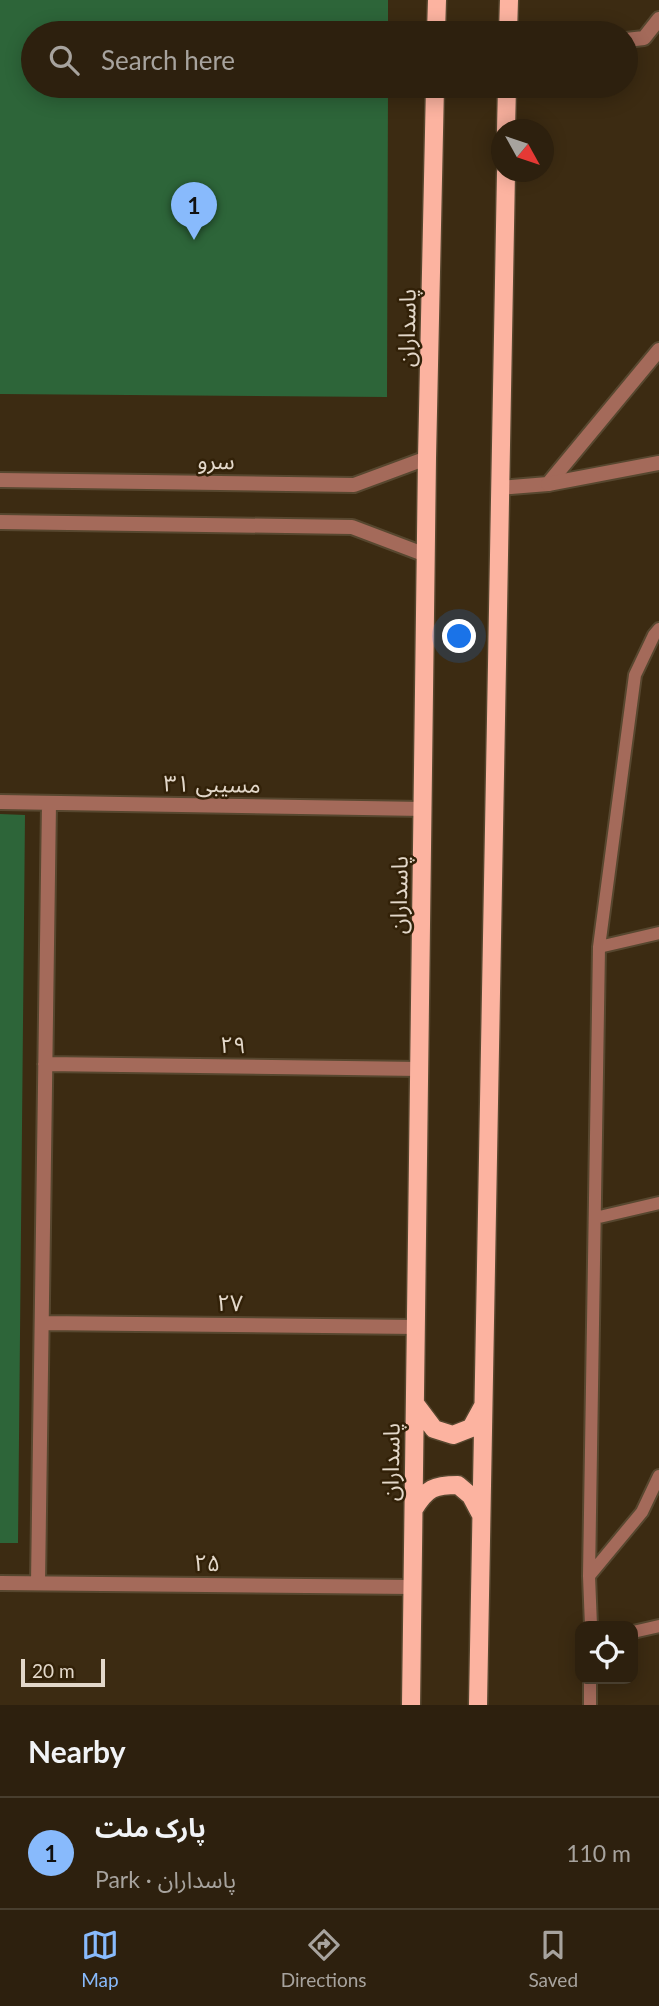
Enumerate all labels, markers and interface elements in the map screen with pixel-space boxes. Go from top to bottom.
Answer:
search box [21,21,638,98]
icon: search [45,41,83,79]
text: Search here [101,44,235,76]
north arrow [491,119,554,182]
pin: 1 [171,182,217,240]
street label: پاسداران [391,289,423,367]
street label: سرو [197,446,235,475]
your location [442,619,476,653]
street label: ۳۱ مسیبی [163,768,261,798]
street label: پاسداران [383,856,415,934]
street label: ۲۹ [220,1030,246,1058]
street label: ۲۷ [217,1288,243,1316]
street label: پاسداران [375,1423,407,1501]
street label: ۲۵ [194,1548,220,1576]
map controls [575,1621,638,1684]
button: locate [575,1621,638,1684]
scale bar [21,1656,105,1688]
text: 20 m [32,1659,75,1682]
text: Nearby [28,1733,126,1769]
text: پارک ملت [95,1811,206,1843]
text: 1 [44,1839,58,1867]
text: 110 m [566,1839,631,1867]
text: Park · پاسداران [95,1865,236,1893]
tab: Map [81,1926,119,1991]
tab: Directions [281,1926,367,1991]
tab: Saved [528,1926,578,1991]

